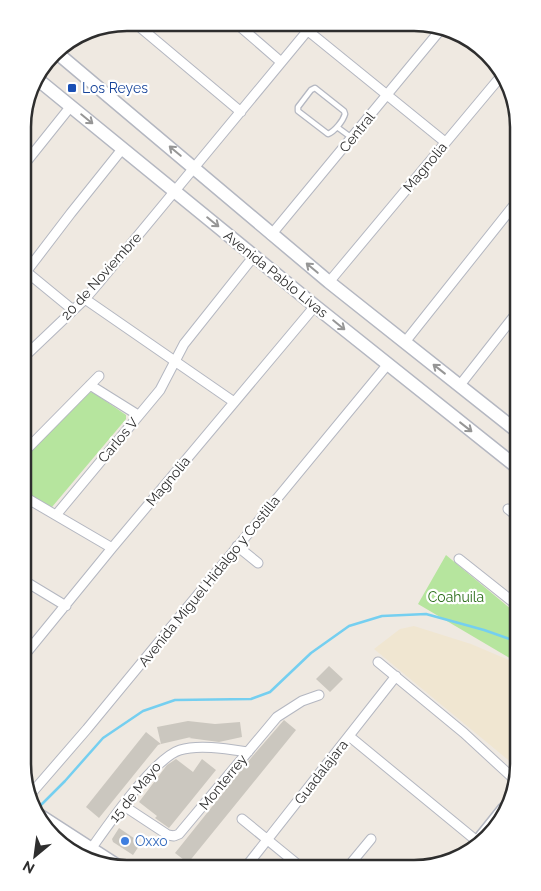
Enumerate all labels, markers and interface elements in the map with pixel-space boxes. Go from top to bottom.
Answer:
place label: Los Reyes [82,80,148,96]
marker: Los Reyes [66,82,78,94]
street label: Central [336,109,378,155]
one-way arrow [80,114,93,125]
street label: Magnolia [400,139,450,195]
one-way arrow [169,146,182,157]
one-way arrow [206,217,219,228]
street label: Avenida Pablo Livas [221,227,331,321]
street label: 20 de Noviembre [58,229,144,323]
one-way arrow [306,263,319,274]
one-way arrow [332,319,345,330]
one-way arrow [432,364,446,374]
street label: Carlos V [95,414,142,466]
one-way arrow [459,421,472,432]
street label: Magnolia [143,453,193,509]
street label: Avenida Miguel Hidalgo y Costilla [135,492,283,670]
park label: Coahuila [428,589,484,605]
street label: Guadalajara [291,737,351,807]
street label: Monterrey [196,751,250,813]
street label: 15 de Mayo [106,759,164,825]
north arrow [10,831,60,881]
place label: Oxxo [135,833,168,849]
marker: Oxxo [119,835,131,847]
text: N [20,858,37,877]

